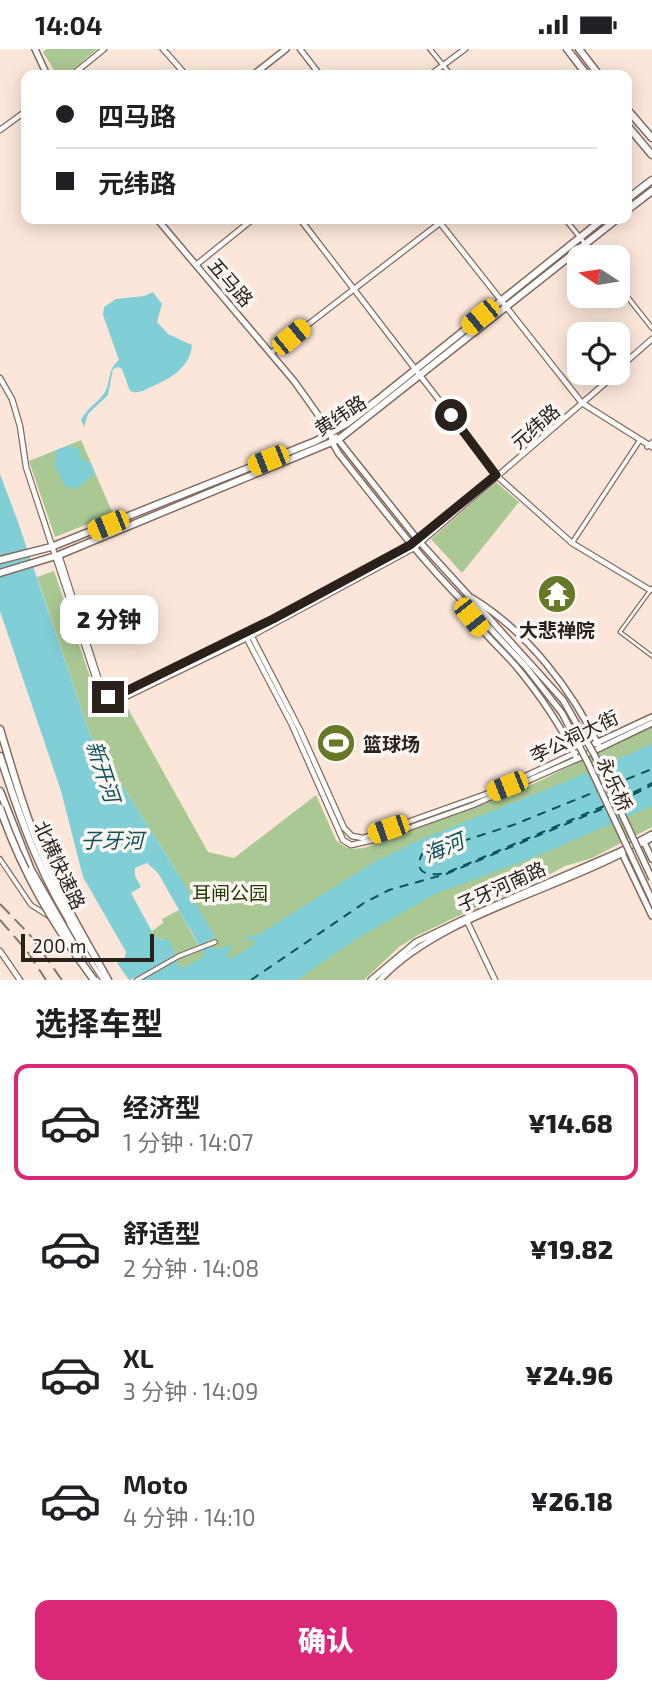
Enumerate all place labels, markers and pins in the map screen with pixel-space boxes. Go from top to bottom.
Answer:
temple icon: 大悲禅院 [536,573,578,615]
place label: 大悲禅院 [519,618,595,641]
sports icon: 篮球场 [315,722,357,764]
place label: 篮球场 [363,732,420,755]

